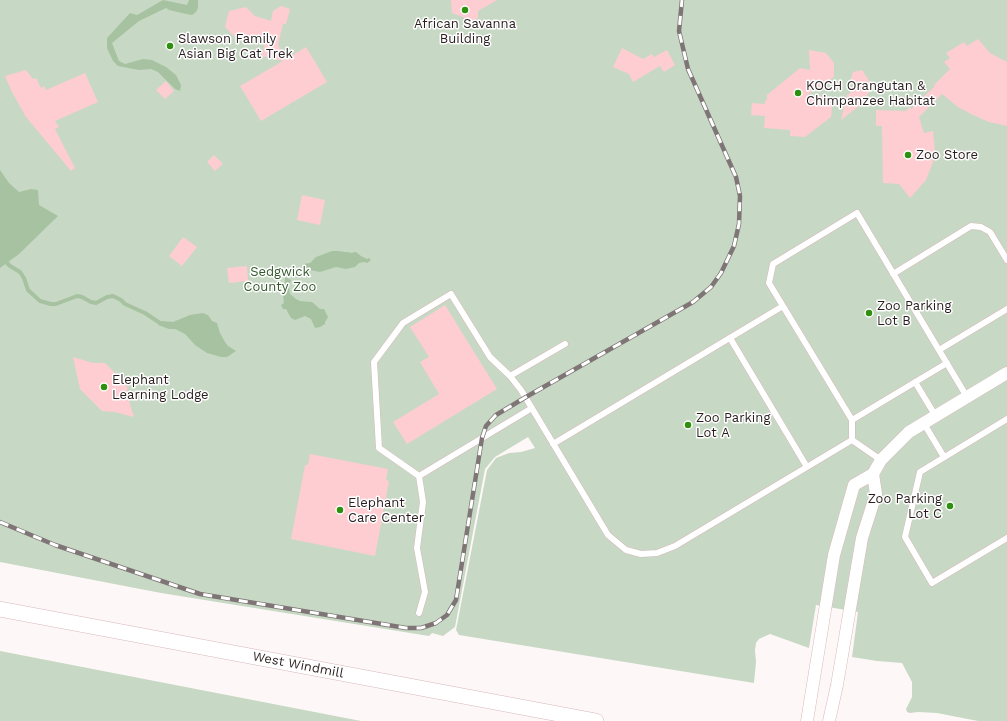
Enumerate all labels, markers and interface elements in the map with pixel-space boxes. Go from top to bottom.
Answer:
marker: African Savanna Building [460,5,470,15]
place label: African Savanna Building [414,16,516,47]
place label: Slawson Family Asian Big Cat Trek [178,31,293,62]
marker: Slawson Family Asian Big Cat Trek [165,41,175,51]
place label: KOCH Orangutan & Chimpanzee Habitat [806,78,935,109]
marker: KOCH Orangutan & Chimpanzee Habitat [793,88,803,98]
place label: Zoo Store [916,147,978,163]
marker: Zoo Store [903,150,913,160]
park label: Sedgwick County Zoo [244,264,316,295]
place label: Zoo Parking Lot B [877,298,951,329]
marker: Zoo Parking Lot B [864,308,874,318]
place label: Elephant Learning Lodge [112,372,209,403]
marker: Elephant Learning Lodge [99,382,109,392]
place label: Zoo Parking Lot A [696,410,770,441]
marker: Zoo Parking Lot A [683,420,693,430]
place label: Zoo Parking Lot C [868,491,942,522]
place label: Elephant Care Center [348,495,424,526]
marker: Zoo Parking Lot C [945,501,955,511]
marker: Elephant Care Center [335,505,345,515]
street label: West Windmill [251,649,345,681]

